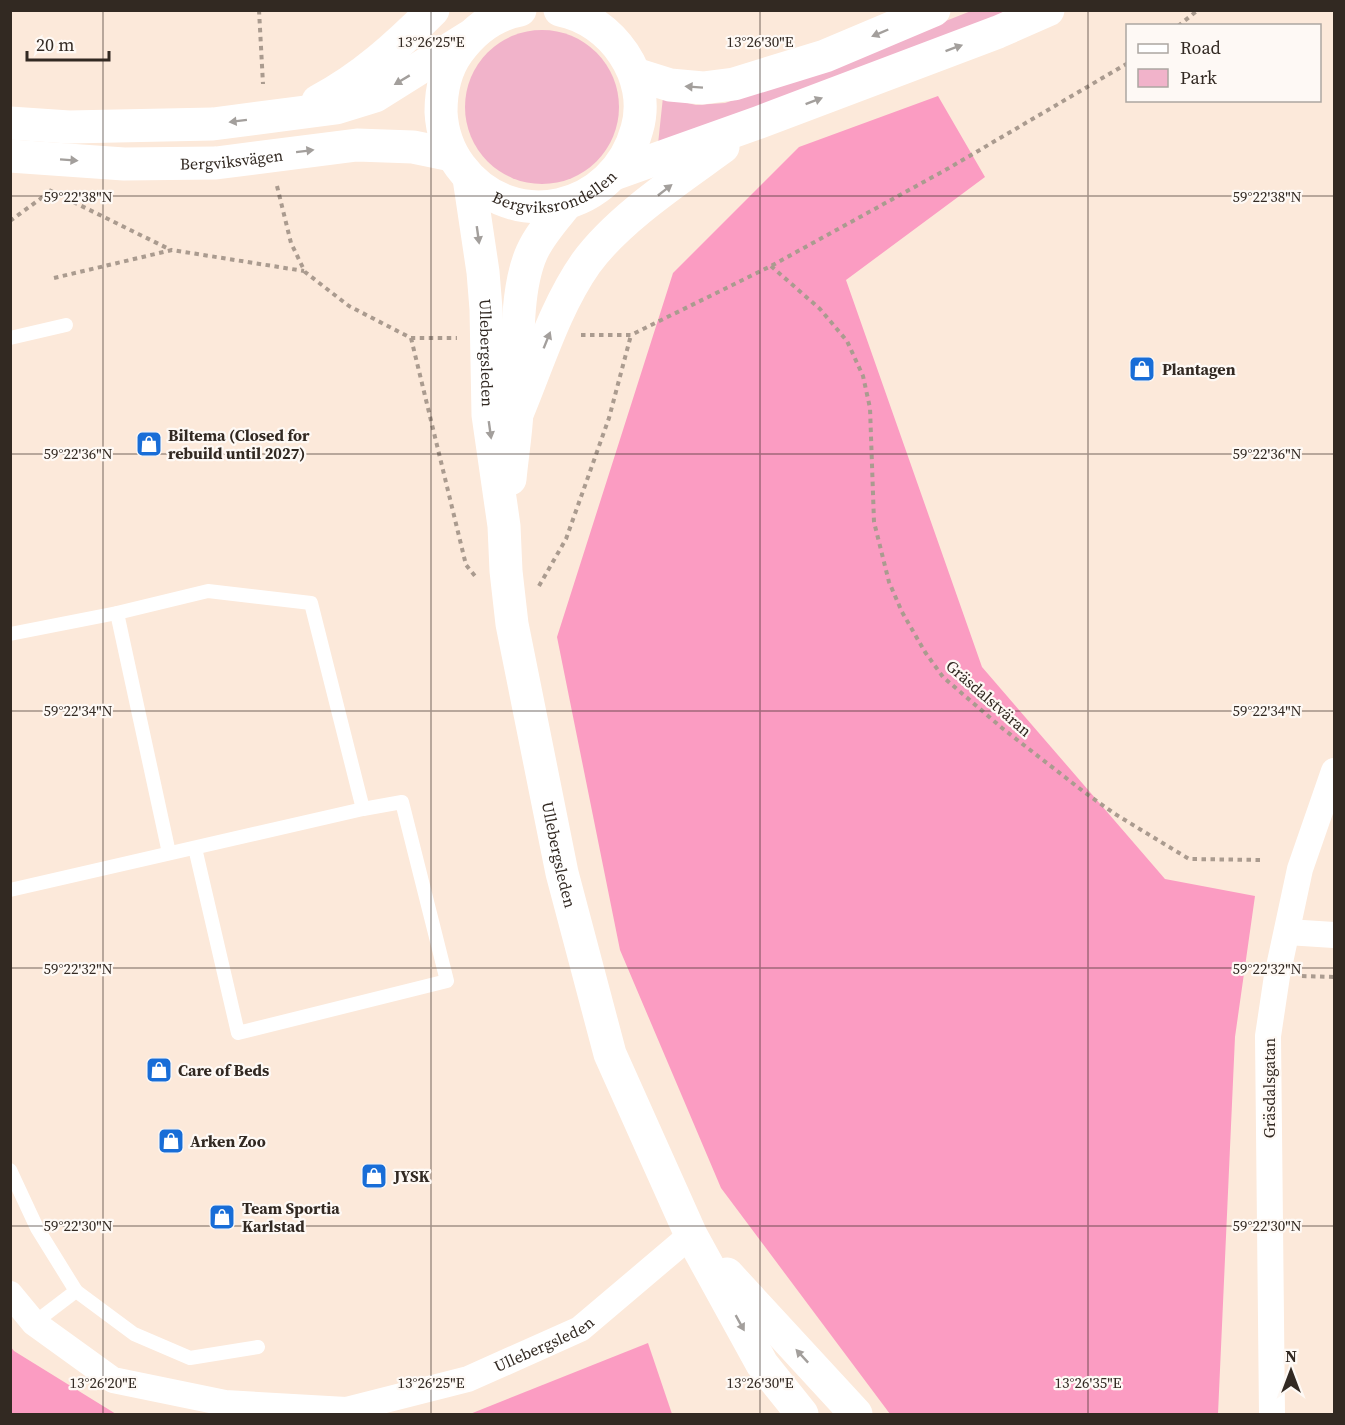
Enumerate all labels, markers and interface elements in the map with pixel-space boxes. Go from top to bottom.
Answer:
scale bar [27,24,110,62]
legend [1126,24,1321,102]
one-way arrow [870,28,888,38]
text: 13°26'25"E [397,31,465,52]
text: 13°26'30"E [726,31,794,52]
text: 20 m [36,32,74,57]
text: Road [1180,35,1221,60]
one-way arrow [946,43,964,53]
text: Park [1180,65,1217,90]
one-way arrow [394,74,410,85]
one-way arrow [684,82,703,92]
one-way arrow [805,96,823,105]
one-way arrow [228,116,247,125]
street label: Bergviksvägen [180,144,285,174]
one-way arrow [296,147,315,156]
one-way arrow [59,155,78,165]
street label: Bergviksrondellen [489,165,622,218]
one-way arrow [658,184,673,196]
text: 59°22'38"N [43,186,113,207]
text: 59°22'38"N [1232,186,1302,207]
one-way arrow [473,226,482,245]
street label: Ullebergsleden [474,298,499,407]
one-way arrow [543,331,552,349]
shop icon: Plantagen [1127,354,1157,384]
place label: Plantagen [1162,358,1236,380]
one-way arrow [486,420,495,439]
place label: Biltema (Closed for rebuild until 2027) [168,424,310,464]
shop icon: Biltema (Closed for rebuild until 2027) [134,429,164,459]
text: 59°22'36"N [43,443,113,464]
text: 59°22'36"N [1232,443,1302,464]
street label: Gräsdalstväran [941,655,1037,742]
text: 59°22'34"N [43,700,113,721]
text: 59°22'34"N [1232,700,1302,721]
street label: Ullebergsleden [537,799,582,910]
text: 59°22'32"N [43,958,113,979]
text: 59°22'32"N [1232,958,1302,979]
street label: Gräsdalsgatan [1258,1037,1280,1138]
shop icon: Care of Beds [144,1055,174,1085]
place label: Care of Beds [178,1059,269,1081]
shop icon: Arken Zoo [156,1126,186,1156]
place label: Arken Zoo [190,1130,266,1152]
shop icon: JYSK [359,1161,389,1191]
place label: JYSK [393,1165,431,1187]
place label: Team Sportia Karlstad [242,1197,340,1237]
shop icon: Team Sportia Karlstad [207,1202,237,1232]
text: 59°22'30"N [43,1215,113,1236]
text: 59°22'30"N [1232,1215,1302,1236]
street label: Ullebergsleden [490,1311,599,1377]
one-way arrow [735,1315,745,1332]
north arrow [1261,1341,1321,1401]
text: N [1285,1345,1297,1367]
one-way arrow [796,1349,809,1364]
text: 13°26'20"E [69,1372,137,1393]
text: 13°26'25"E [397,1372,465,1393]
text: 13°26'30"E [726,1372,794,1393]
text: 13°26'35"E [1054,1372,1122,1393]

